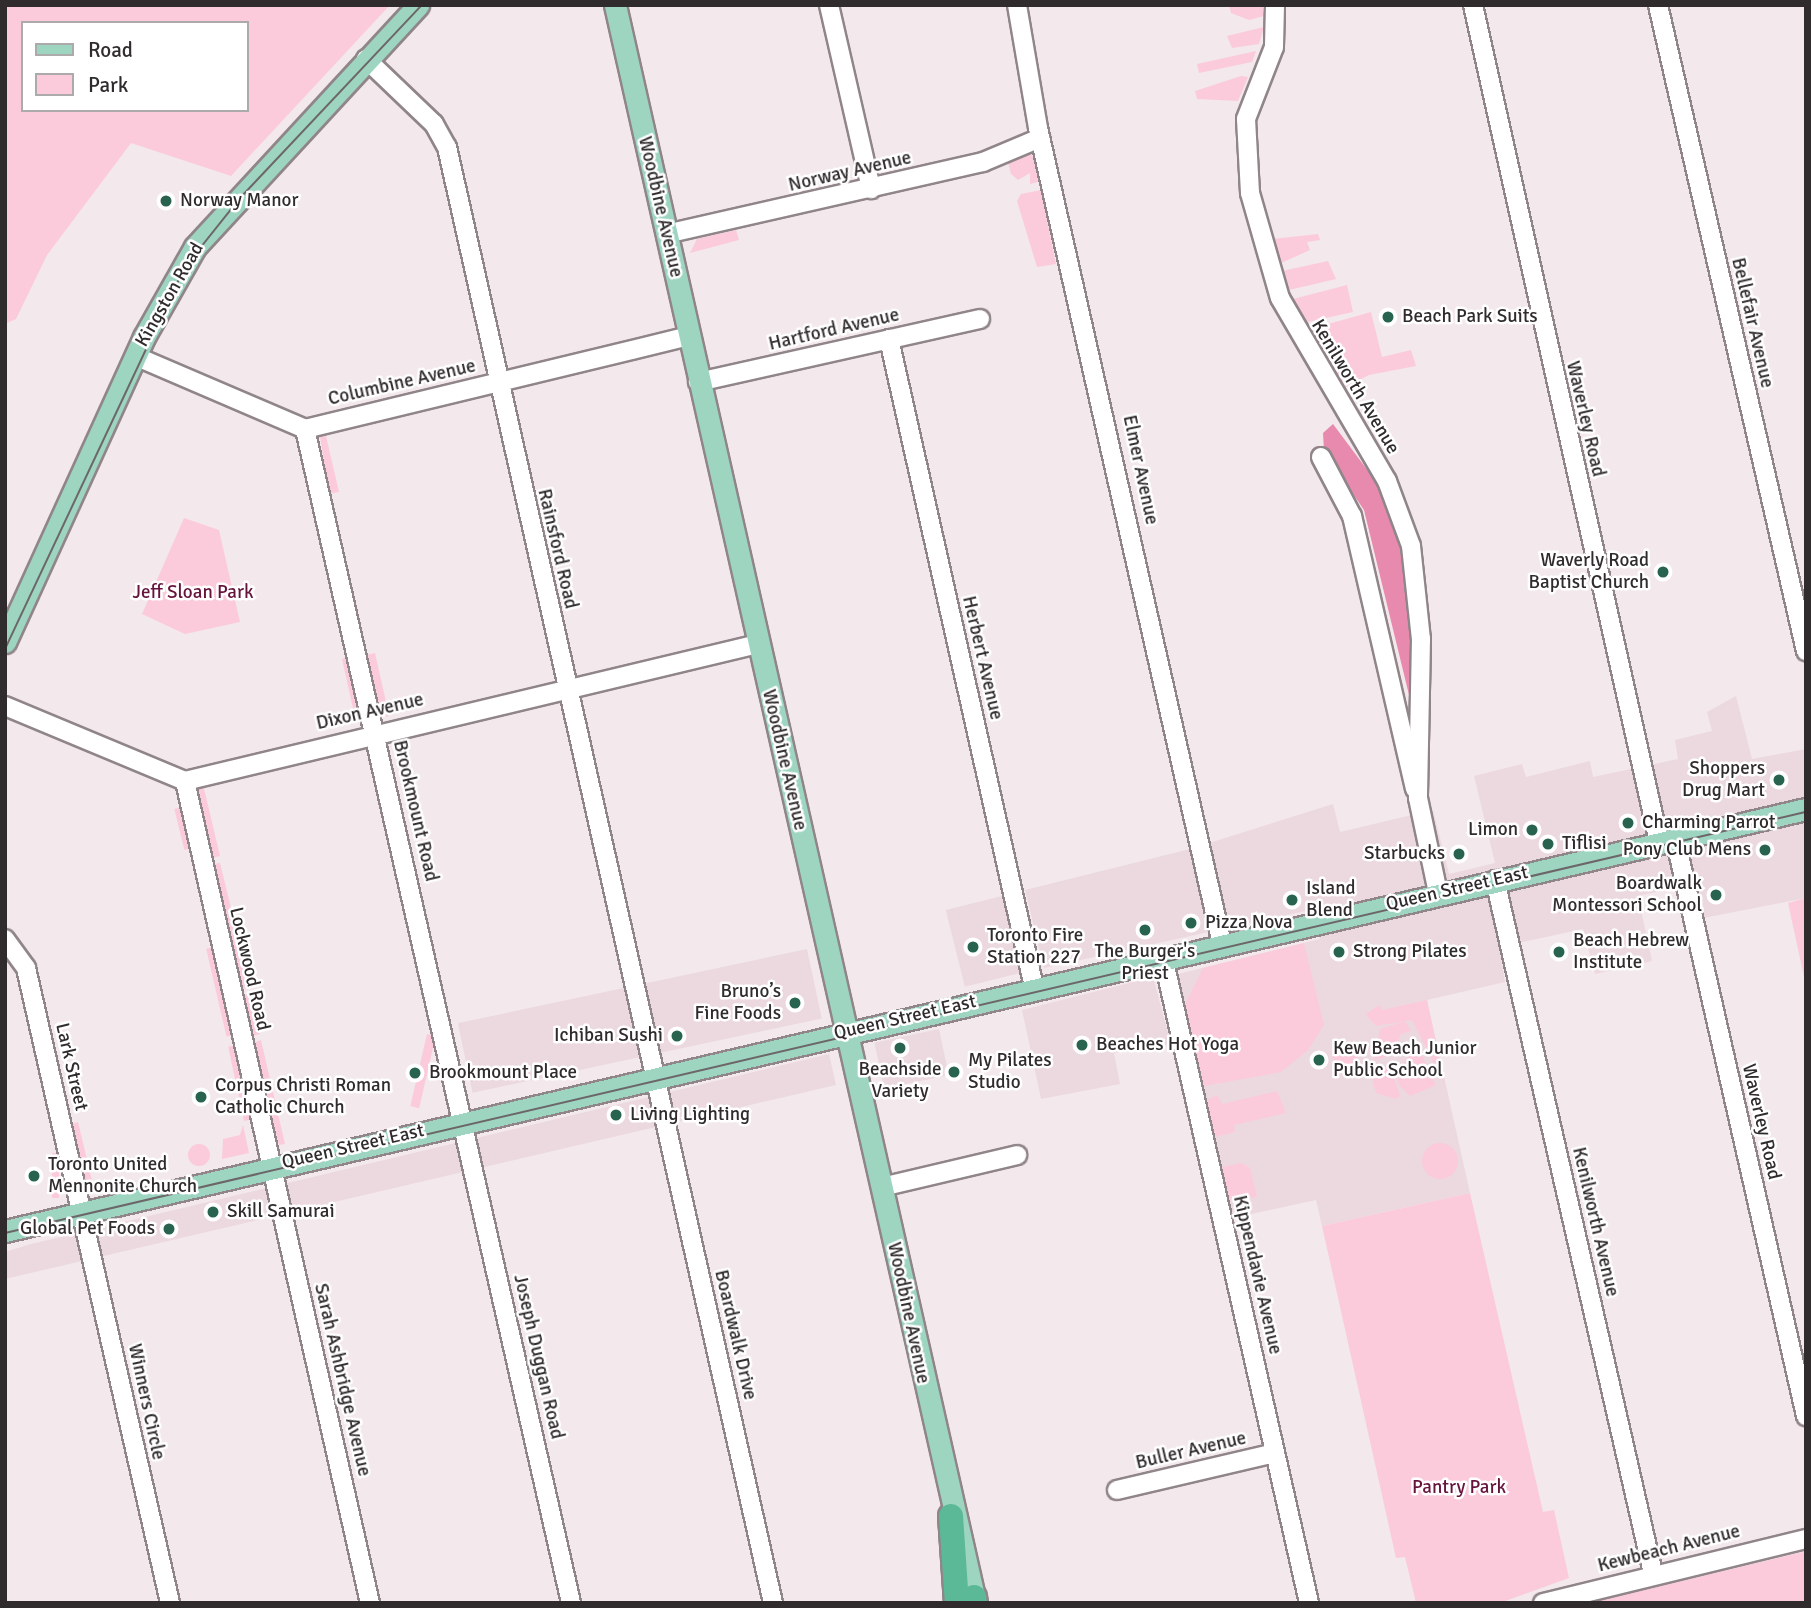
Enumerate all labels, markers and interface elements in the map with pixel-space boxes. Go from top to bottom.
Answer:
legend [21,21,248,112]
text: Road [88,37,133,63]
text: Park [88,72,128,98]
street label: Woodbine Avenue [633,134,687,280]
street label: Norway Avenue [786,147,914,197]
place label: Norway Manor [180,190,298,212]
marker: Norway Manor [158,193,174,209]
street label: Kingston Road [131,239,209,351]
street label: Bellefair Avenue [1726,256,1778,390]
street label: Hartford Avenue [766,304,902,356]
place label: Beach Park Suits [1402,306,1538,328]
marker: Beach Park Suits [1380,309,1396,325]
street label: Kenilworth Avenue [1306,316,1404,458]
street label: Columbine Avenue [326,355,478,411]
street label: Waverley Road [1561,359,1609,479]
street label: Elmer Avenue [1117,413,1163,527]
street label: Rainsford Road [532,487,582,611]
place label: Waverly Road Baptist Church [1529,550,1649,594]
marker: Waverly Road Baptist Church [1655,564,1671,580]
park label: Jeff Sloan Park [133,582,253,604]
street label: Herbert Avenue [957,594,1007,722]
street label: Woodbine Avenue [757,687,811,833]
street label: Dixon Avenue [314,689,426,735]
street label: Brookmount Road [388,738,442,884]
place label: Shoppers Drug Mart [1682,758,1765,802]
marker: Shoppers Drug Mart [1771,772,1787,788]
place label: Charming Parrot [1642,812,1775,834]
marker: Charming Parrot [1620,815,1636,831]
place label: Limon [1468,819,1518,841]
marker: Limon [1524,822,1540,838]
place label: Tiflisi [1562,833,1607,855]
marker: Tiflisi [1540,836,1556,852]
place label: Pony Club Mens [1623,839,1751,861]
marker: Pony Club Mens [1757,842,1773,858]
place label: Starbucks [1364,843,1445,865]
marker: Starbucks [1451,846,1467,862]
street label: Queen Street East [1384,862,1530,916]
place label: Boardwalk Montessori School [1552,873,1702,917]
place label: Island Blend [1306,878,1356,922]
marker: Boardwalk Montessori School [1708,887,1724,903]
marker: Island Blend [1284,892,1300,908]
street label: Lockwood Road [224,905,274,1033]
place label: Pizza Nova [1205,912,1293,934]
marker: Pizza Nova [1183,915,1199,931]
marker: The Burger's Priest [1137,922,1153,938]
place label: Toronto Fire Station 227 [987,925,1083,969]
place label: Beach Hebrew Institute [1573,930,1689,974]
marker: Toronto Fire Station 227 [965,939,981,955]
place label: The Burger's Priest [1095,941,1195,985]
place label: Strong Pilates [1353,941,1467,963]
marker: Strong Pilates [1331,944,1347,960]
marker: Beach Hebrew Institute [1551,944,1567,960]
place label: Bruno’s Fine Foods [694,981,781,1025]
street label: Queen Street East [832,991,978,1045]
marker: Bruno’s Fine Foods [787,995,803,1011]
street label: Lark Street [50,1021,92,1113]
place label: Ichiban Sushi [554,1025,663,1047]
marker: Ichiban Sushi [669,1028,685,1044]
place label: Beaches Hot Yoga [1096,1034,1239,1056]
marker: Beaches Hot Yoga [1074,1037,1090,1053]
place label: Kew Beach Junior Public School [1333,1038,1477,1082]
marker: Beachside Variety [892,1040,908,1056]
place label: My Pilates Studio [968,1050,1052,1094]
marker: Kew Beach Junior Public School [1311,1052,1327,1068]
place label: Beachside Variety [859,1059,941,1103]
place label: Brookmount Place [429,1062,577,1084]
street label: Waverley Road [1737,1062,1785,1182]
marker: My Pilates Studio [946,1064,962,1080]
marker: Brookmount Place [407,1065,423,1081]
place label: Corpus Christi Roman Catholic Church [215,1075,391,1119]
marker: Corpus Christi Roman Catholic Church [193,1089,209,1105]
place label: Living Lighting [630,1104,750,1126]
marker: Living Lighting [608,1107,624,1123]
street label: Queen Street East [280,1120,426,1174]
street label: Kenilworth Avenue [1567,1145,1623,1299]
place label: Toronto United Mennonite Church [48,1154,197,1198]
marker: Toronto United Mennonite Church [26,1168,42,1184]
street label: Kippendavie Avenue [1228,1193,1286,1357]
place label: Skill Samurai [227,1201,335,1223]
marker: Skill Samurai [205,1204,221,1220]
place label: Global Pet Foods [20,1218,155,1240]
marker: Global Pet Foods [161,1221,177,1237]
street label: Woodbine Avenue [882,1240,934,1386]
street label: Boardwalk Drive [709,1268,761,1402]
street label: Joseph Duggan Road [508,1272,568,1442]
street label: Sarah Ashbridge Avenue [309,1281,375,1479]
street label: Winners Circle [123,1342,169,1462]
street label: Buller Avenue [1133,1427,1249,1475]
park label: Pantry Park [1412,1477,1506,1499]
street label: Kewbeach Avenue [1595,1520,1743,1578]

